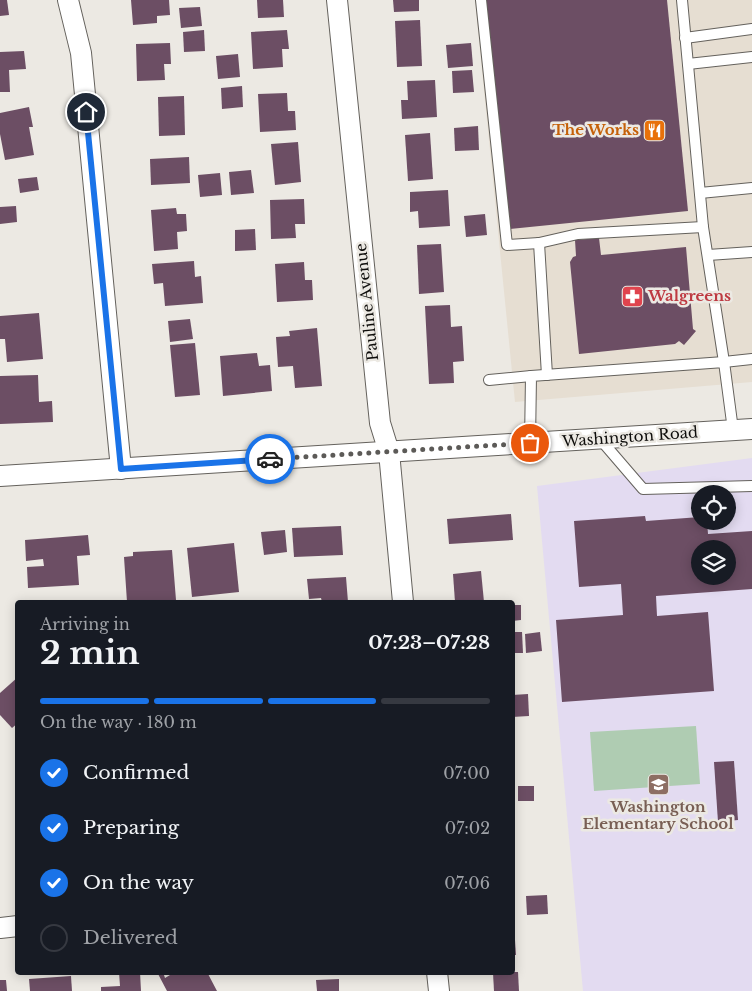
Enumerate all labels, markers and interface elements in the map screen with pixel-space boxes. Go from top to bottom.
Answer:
pin [65,91,107,133]
icon: home [72,98,100,126]
restaurant icon: The Works [643,118,667,142]
place label: The Works [552,120,639,139]
street label: Pauline Avenue [351,242,382,362]
pharmacy icon: Walgreens [620,284,644,308]
place label: Walgreens [647,286,731,305]
pin [509,422,551,464]
street label: Washington Road [560,422,699,451]
icon: bag [516,429,544,457]
courier [245,434,295,484]
icon: car [256,445,284,473]
map controls [691,485,736,585]
button: locate [691,485,736,530]
button: layers [691,540,736,585]
text: Arriving in [40,614,130,634]
text: 07:23–07:28 [368,631,490,654]
text: 2 min [40,633,140,673]
text: On the way · 180 m [40,712,197,732]
icon: check [40,759,68,787]
text: Confirmed [83,761,189,784]
text: 07:00 [443,763,490,783]
school or university icon: Washington Elementary School [646,772,670,796]
place label: Washington Elementary School [582,797,734,833]
icon: check [40,814,68,842]
text: Preparing [83,816,179,839]
text: 07:02 [445,818,490,838]
icon: check [40,869,68,897]
text: On the way [83,871,194,894]
text: 07:06 [444,873,490,893]
text: Delivered [83,926,178,949]

